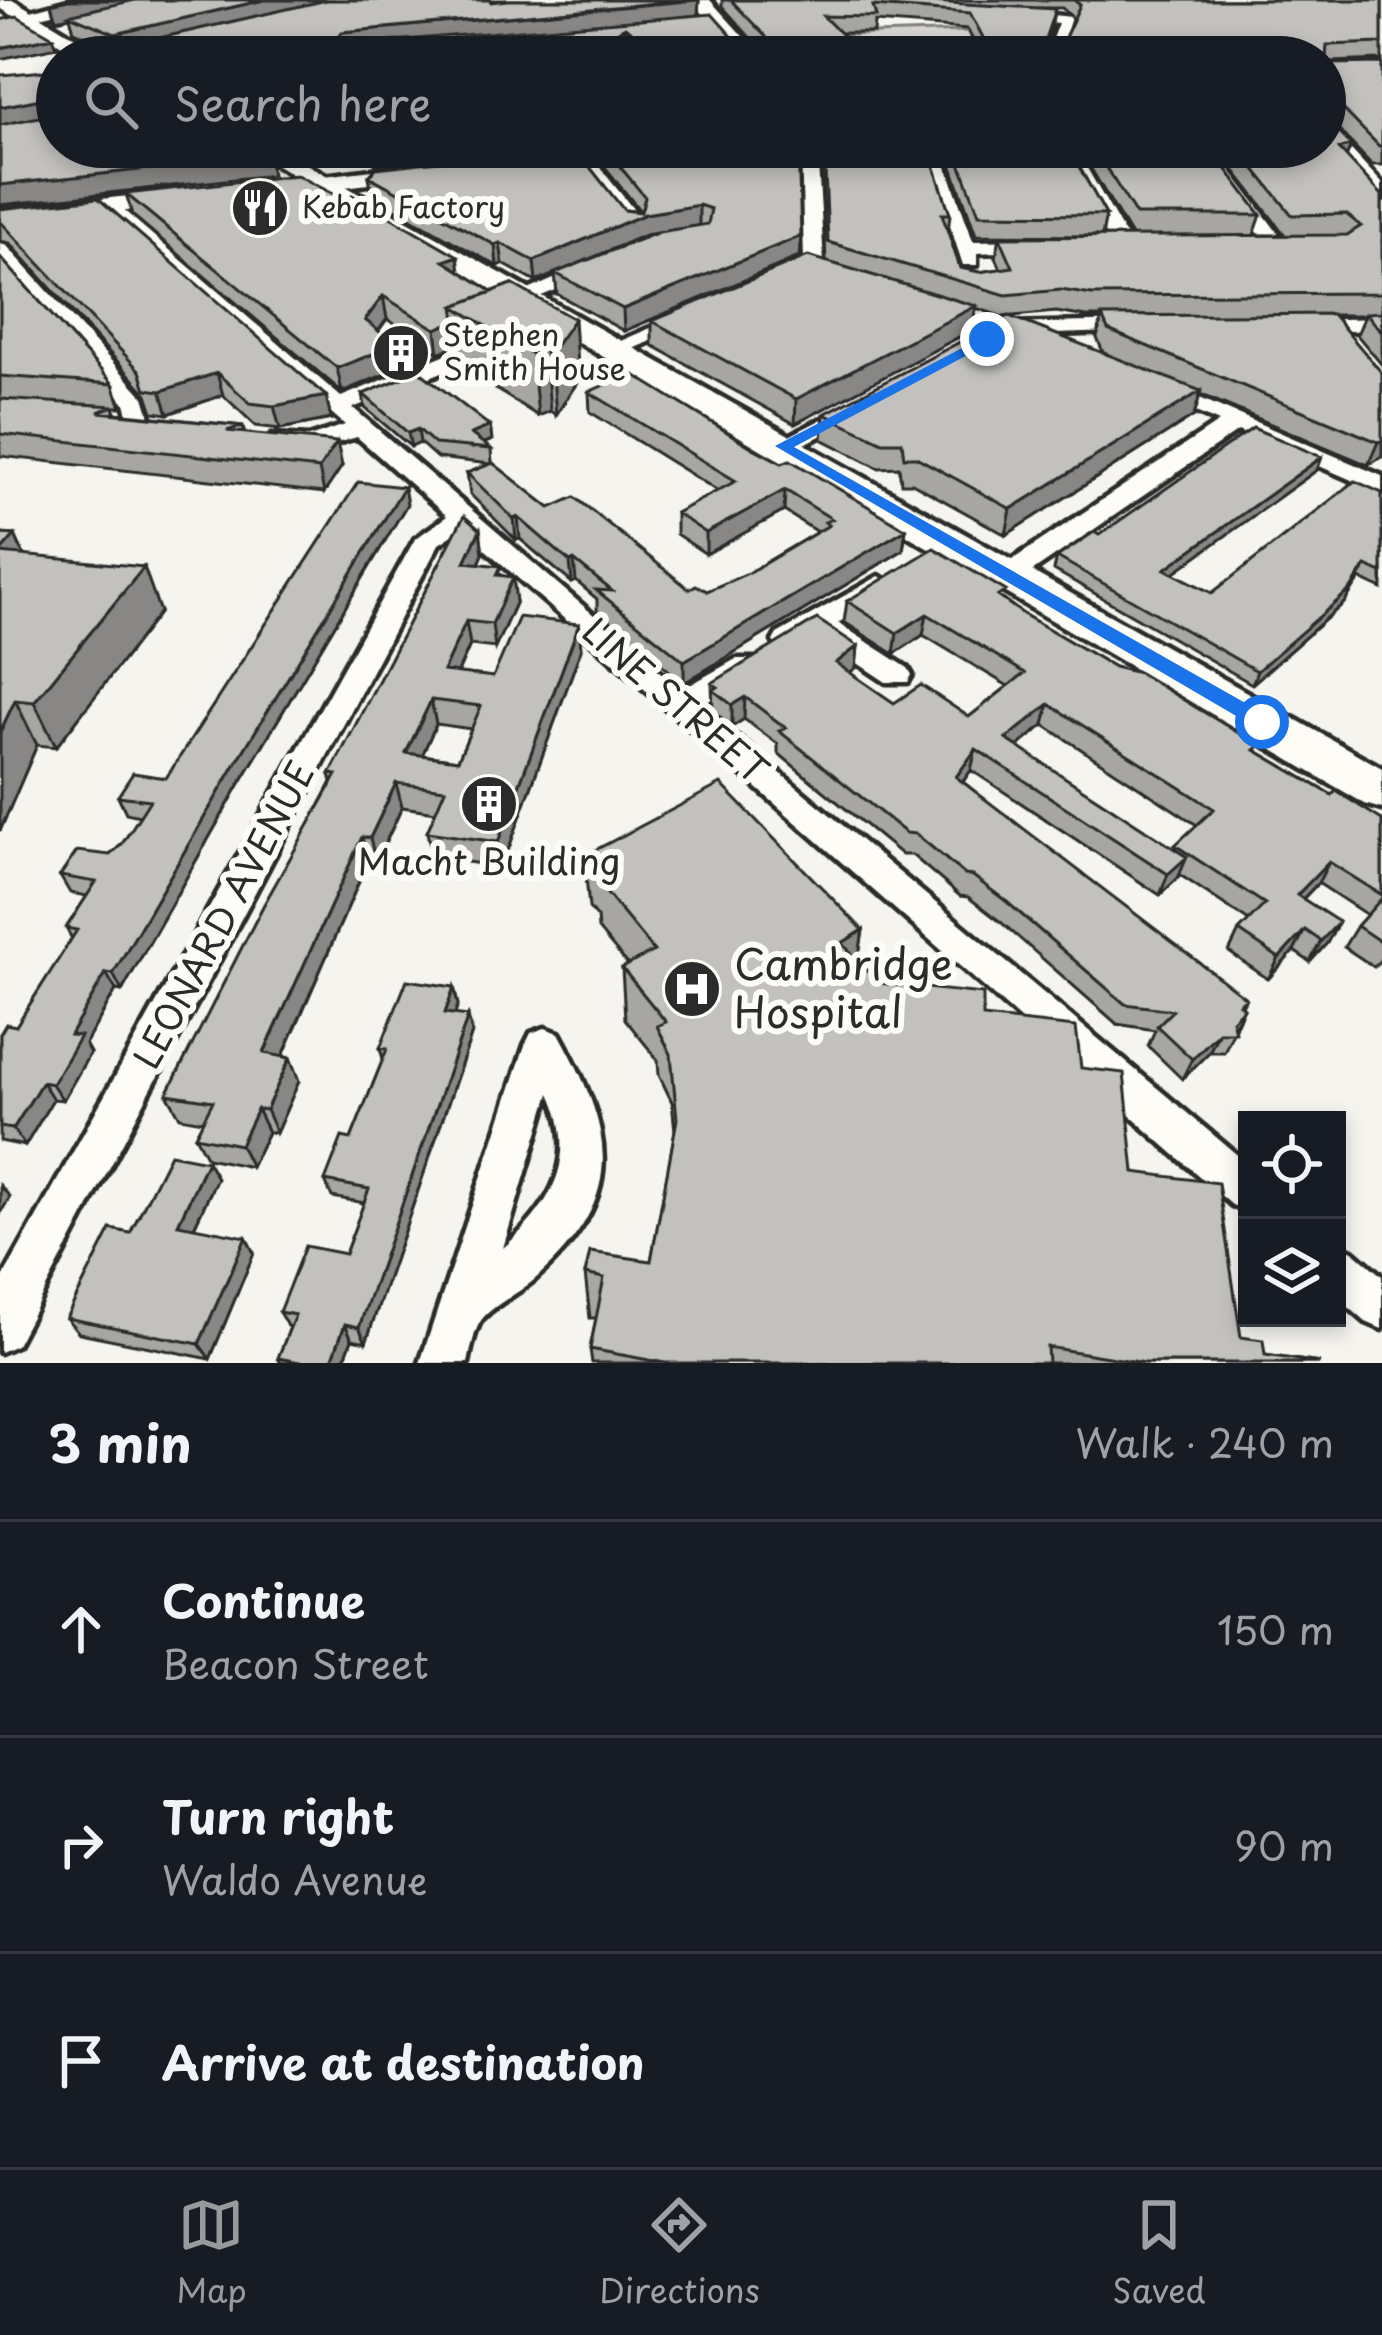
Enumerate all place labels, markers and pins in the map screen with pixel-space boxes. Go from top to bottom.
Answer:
restaurant icon: Kebab Factory [229,177,291,239]
place label: Kebab Factory [302,183,505,228]
place label: Stephen Smith House [443,311,626,390]
building icon: Stephen Smith House [370,322,432,384]
building icon: Macht Building [458,773,520,835]
place label: Macht Building [358,833,620,887]
place label: Cambridge Hospital [734,931,953,1042]
hospital icon: Cambridge Hospital [661,958,723,1020]

